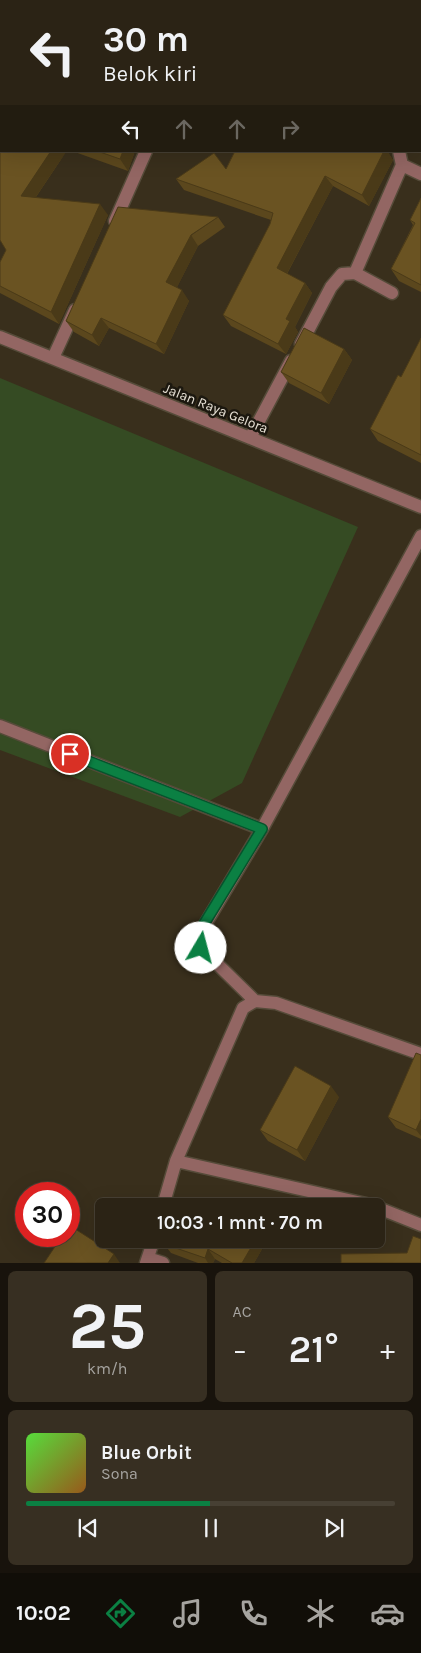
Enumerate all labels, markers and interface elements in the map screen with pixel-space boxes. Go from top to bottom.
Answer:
text: 30 m [103,19,189,60]
icon: left [20,20,85,85]
text: Belok kiri [103,61,197,87]
icon: left [117,115,145,143]
icon: ahead [170,115,198,143]
icon: ahead [223,115,251,143]
icon: right [276,115,304,143]
street label: Jalan Raya Gelora [161,380,271,437]
pin [49,733,91,775]
icon: arrive [56,740,84,768]
position arrow [174,921,226,973]
speed limit sign: 30 [15,1182,80,1247]
text: 10:03 · 1 mnt · 70 m [157,1212,323,1234]
text: 25 [69,1288,146,1364]
text: AC [233,1302,252,1321]
text: 21° [289,1327,339,1372]
text: − [233,1333,247,1366]
text: + [380,1333,395,1366]
text: km/h [87,1359,128,1378]
text: Blue Orbit [101,1442,192,1464]
text: Sona [101,1464,138,1483]
icon: previous [74,1514,102,1542]
icon: pause [197,1514,225,1542]
icon: next [320,1514,348,1542]
icon: directions [103,1596,138,1631]
icon: music [170,1596,205,1631]
icon: phone [236,1596,271,1631]
icon: climate [303,1596,338,1631]
icon: car [370,1596,405,1631]
text: 10:02 [16,1600,71,1626]

